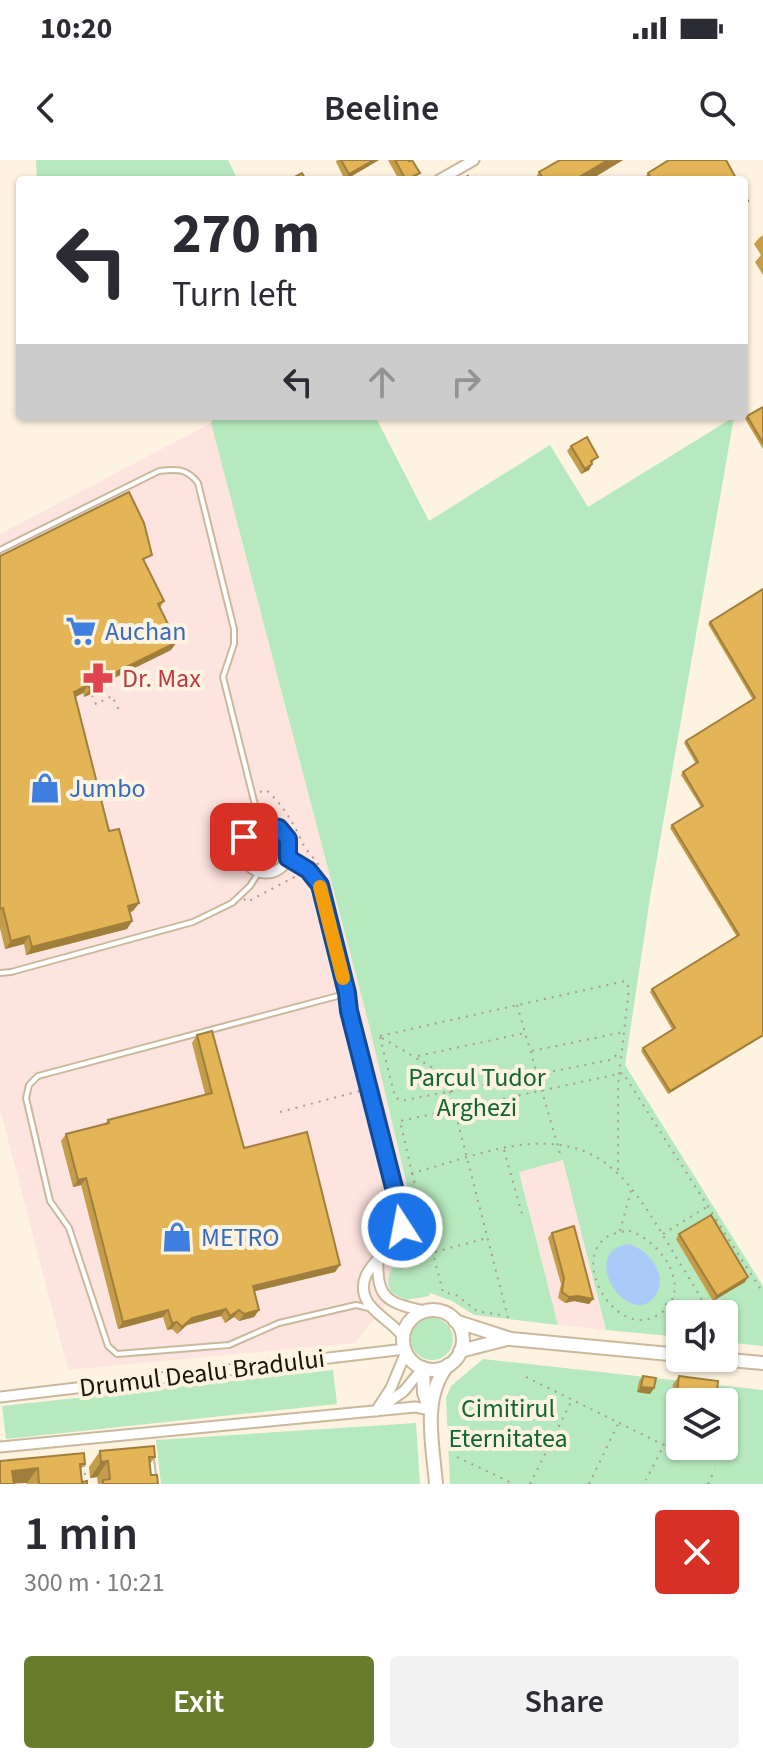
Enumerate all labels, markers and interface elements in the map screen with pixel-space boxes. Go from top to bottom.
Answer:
text: 10:20 [40,7,112,50]
text: Beeline [324,83,439,134]
icon: back [24,86,68,130]
icon: search [695,86,739,130]
text: 270 m [172,195,320,274]
icon: left [40,208,144,312]
text: Turn left [172,269,297,320]
icon: left [276,360,320,404]
icon: ahead [360,360,404,404]
icon: right [444,360,488,404]
place label: Auchan [105,613,186,650]
supermarket icon: Auchan [64,614,98,648]
place label: Dr. Max [122,660,201,697]
pharmacy icon: Dr. Max [81,661,115,695]
place label: Jumbo [69,770,146,807]
shop icon: Jumbo [28,771,62,805]
pin [210,803,278,871]
icon: arrive [222,815,266,859]
park label: Parcul Tudor Arghezi [408,1059,547,1126]
position arrow [360,1185,444,1269]
place label: METRO [201,1219,280,1256]
shop icon: METRO [160,1220,194,1254]
map controls [666,1300,738,1460]
button: sound [666,1300,738,1372]
street label: Drumul Dealu Bradului [77,1340,327,1406]
button: layers [666,1388,738,1460]
park label: Cimitirul Eternitatea [448,1390,568,1457]
text: 1 min [24,1500,138,1568]
button: close [655,1510,739,1594]
text: 300 m · 10:21 [24,1564,165,1601]
button: Exit [24,1656,374,1748]
button: Share [390,1656,739,1748]

